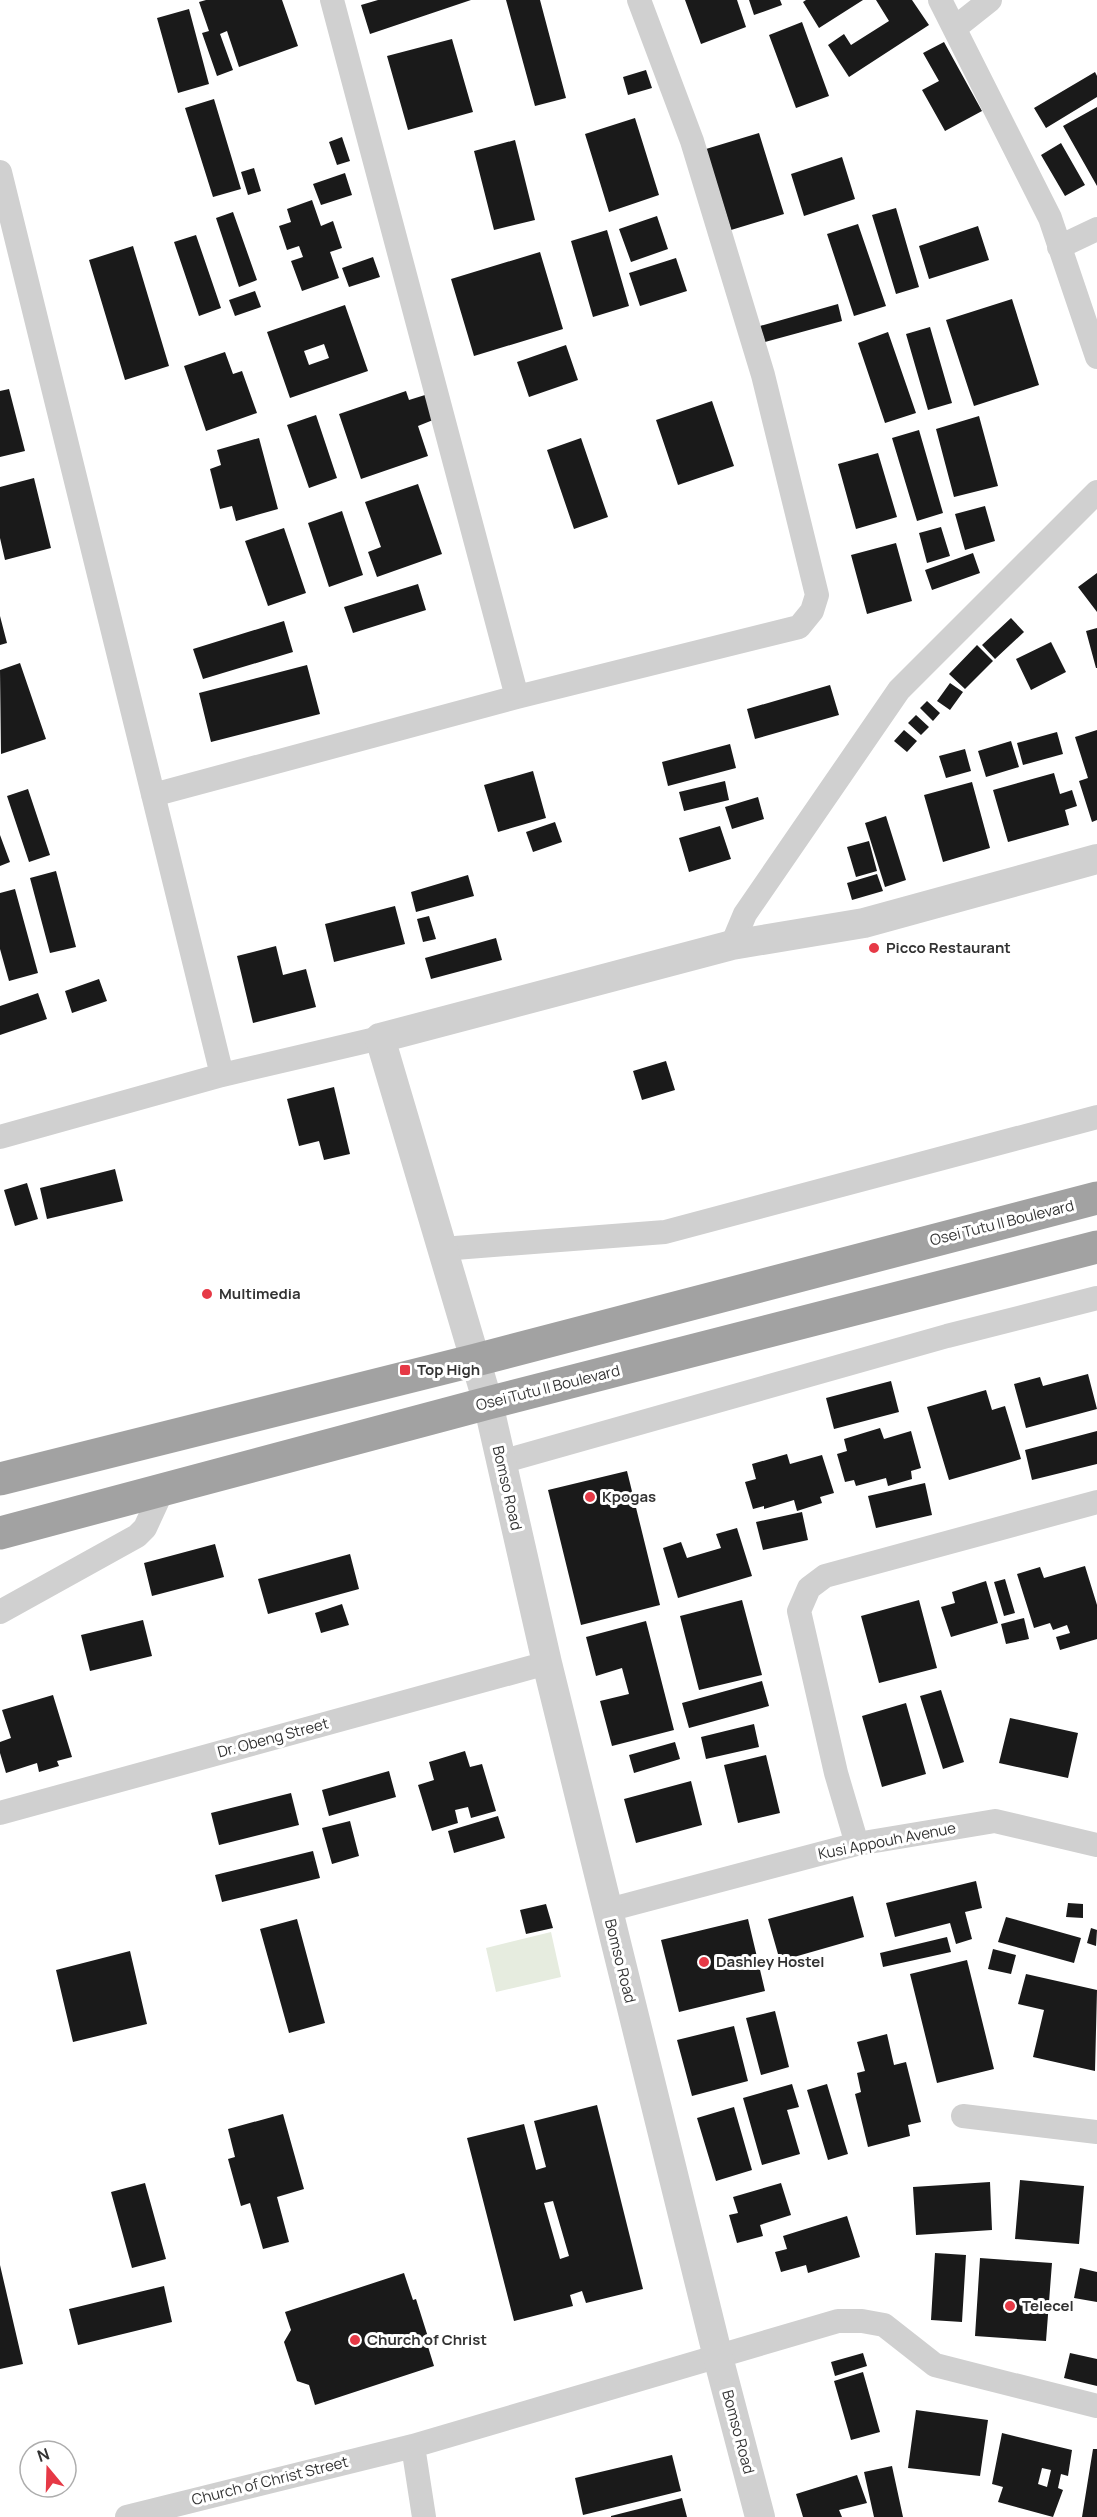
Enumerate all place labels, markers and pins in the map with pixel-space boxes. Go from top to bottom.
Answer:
place label: Picco Restaurant [886,937,1011,958]
marker: Picco Restaurant [867,941,881,955]
place label: Multimedia [219,1283,301,1304]
marker: Multimedia [200,1287,214,1301]
place label: Top High [417,1359,480,1380]
marker: Top High [398,1363,412,1377]
place label: Kpogas [602,1486,656,1507]
marker: Kpogas [583,1490,597,1504]
place label: Dashley Hostel [716,1951,824,1972]
marker: Dashley Hostel [697,1955,711,1969]
place label: Telecel [1022,2295,1074,2316]
marker: Telecel [1003,2299,1017,2313]
place label: Church of Christ [367,2329,487,2350]
marker: Church of Christ [348,2333,362,2347]

